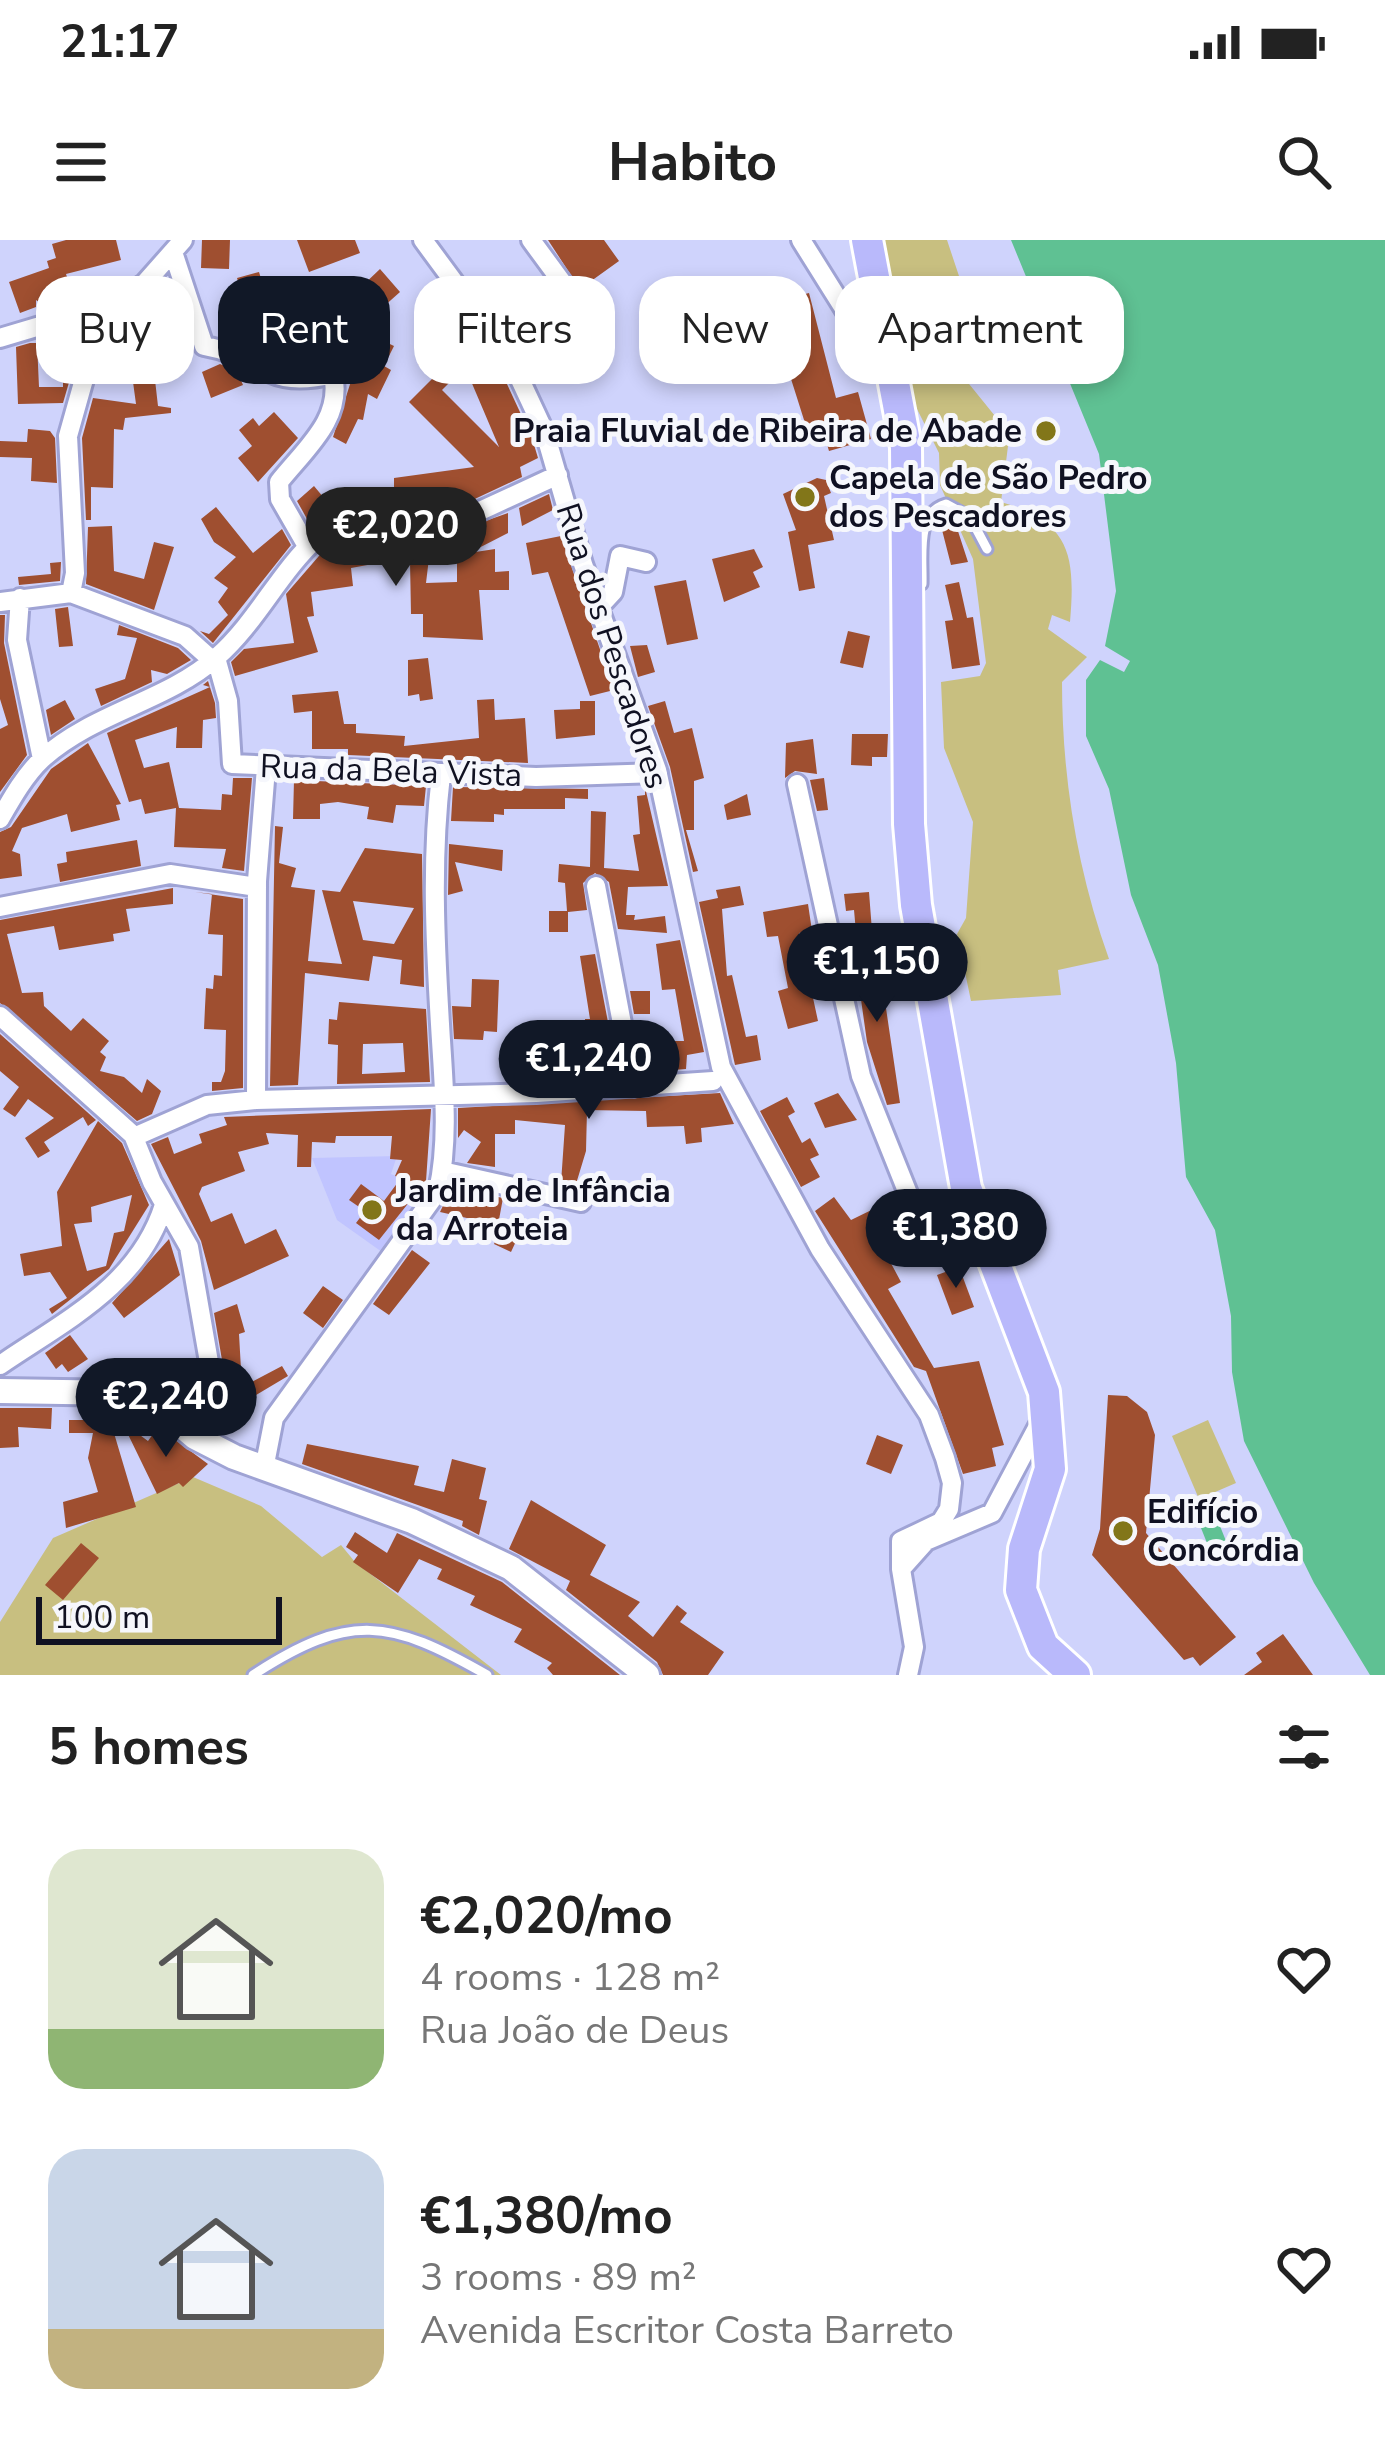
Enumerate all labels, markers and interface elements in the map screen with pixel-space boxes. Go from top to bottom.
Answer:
text: 21:17 [60,12,179,73]
text: Habito [608,125,777,199]
icon: menu [48,129,114,195]
icon: search [1271,129,1337,195]
chip: Buy [36,276,194,384]
chip: Rent [218,276,390,384]
chip: Filters [414,276,615,384]
chip: New [639,276,811,384]
chip: Apartment [835,276,1124,384]
place label: Praia Fluvial de Ribeira de Abade [513,409,1022,454]
marker: Praia Fluvial de Ribeira de Abade [1033,418,1059,444]
place label: Capela de São Pedro dos Pescadores [829,456,1147,539]
marker: Capela de São Pedro dos Pescadores [792,484,818,510]
pin: €2,020 [298,487,494,589]
street label: Rua dos Pescadores [545,498,679,794]
text: €2,020 [333,499,459,552]
street label: Rua da Bela Vista [259,744,523,798]
pin: €1,150 [779,923,975,1025]
text: €1,150 [814,935,940,988]
pin: €1,240 [491,1020,687,1122]
text: €1,240 [526,1032,652,1085]
place label: Jardim de Infância da Arroteia [395,1169,671,1252]
pin: €1,380 [858,1189,1054,1291]
marker: Jardim de Infância da Arroteia [359,1197,385,1223]
text: €1,380 [893,1201,1019,1254]
pin: €2,240 [68,1358,264,1460]
text: €2,240 [103,1370,229,1423]
place label: Edifício Concórdia [1147,1490,1300,1573]
marker: Edifício Concórdia [1110,1518,1136,1544]
scale bar [36,1591,282,1644]
text: 100 m [54,1595,150,1640]
text: 5 homes [48,1712,249,1782]
icon: filters [1271,1714,1337,1780]
text: €2,020/mo [420,1881,673,1951]
icon: home [144,1897,288,2041]
icon: heart [1271,1936,1337,2002]
text: 4 rooms · 128 m² [420,1951,720,2004]
text: Rua João de Deus [420,2004,729,2057]
text: €1,380/mo [420,2181,673,2251]
icon: home [144,2197,288,2341]
icon: heart [1271,2236,1337,2302]
text: 3 rooms · 89 m² [420,2251,697,2304]
text: Avenida Escritor Costa Barreto [420,2304,954,2357]

